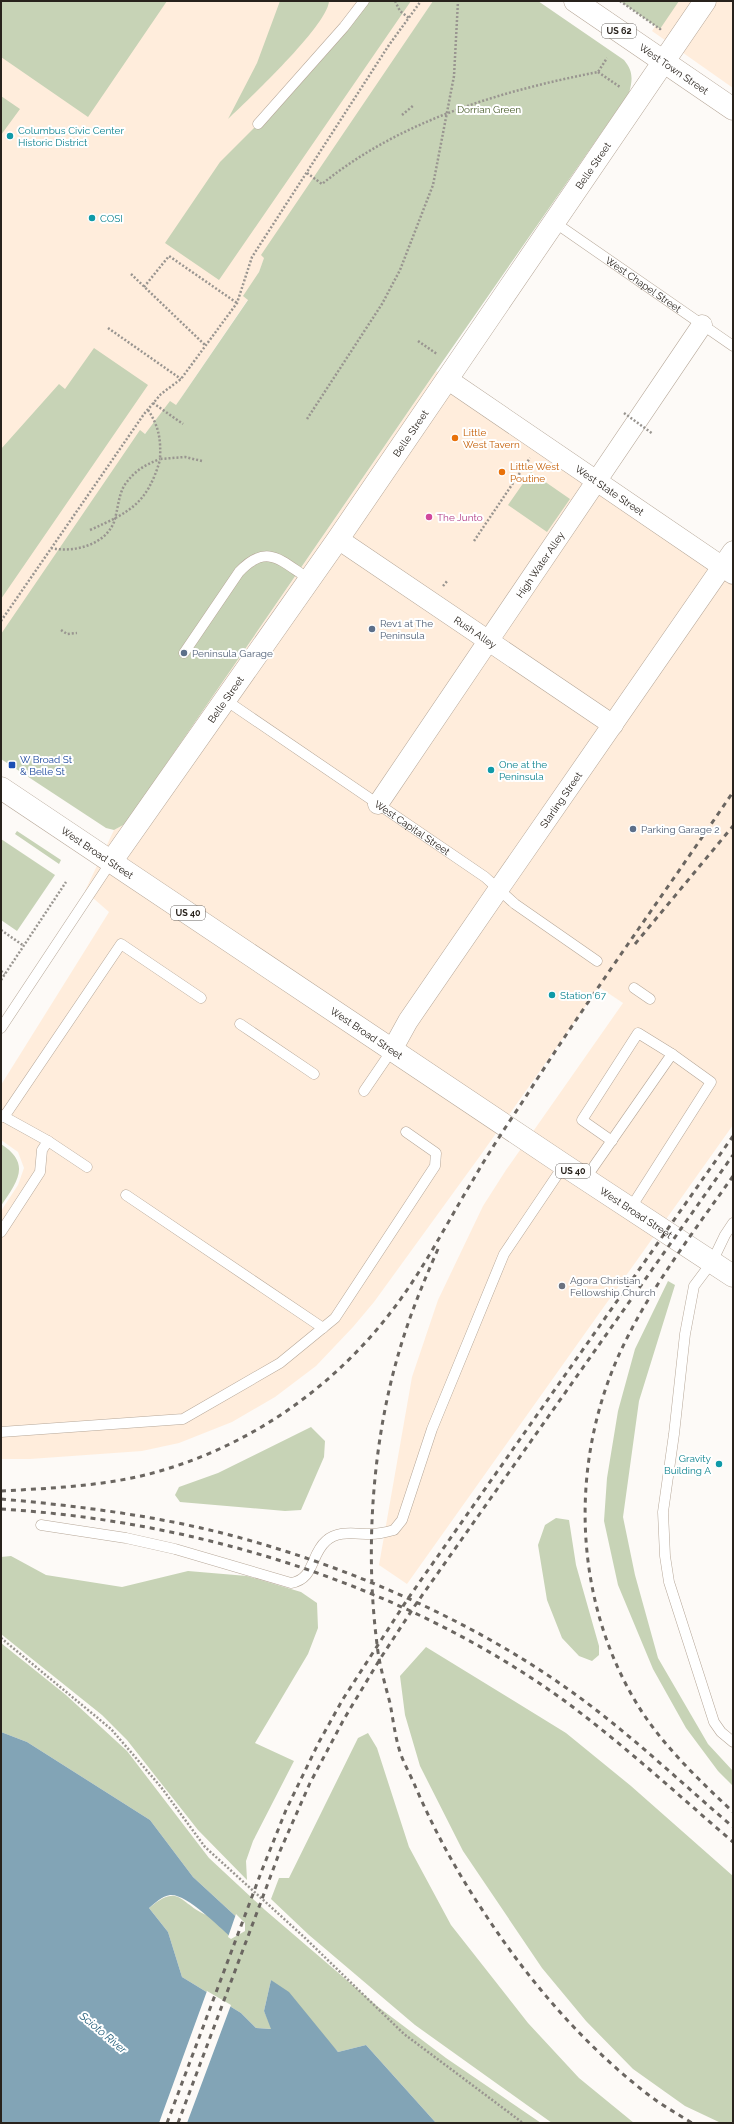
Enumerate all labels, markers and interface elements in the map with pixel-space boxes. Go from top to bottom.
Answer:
road number: US 62 [602,24,636,38]
street label: West Town Street [637,41,711,97]
park label: Dorrian Green [457,104,521,115]
place label: Columbus Civic Center Historic District [18,125,124,148]
marker: Columbus Civic Center Historic District [5,131,15,141]
street label: Belle Street [573,139,613,191]
marker: COSI [87,213,97,223]
place label: COSI [100,213,123,224]
street label: West Chapel Street [604,254,684,314]
street label: Belle Street [390,407,430,459]
place label: Little West Tavern [463,427,520,450]
marker: Little West Tavern [450,433,460,443]
place label: Little West Poutine [510,461,560,484]
street label: West State Street [573,463,647,518]
marker: Little West Poutine [497,467,507,477]
marker: The Junto [424,512,434,522]
place label: The Junto [437,512,483,523]
street label: High Water Alley [514,529,566,600]
street label: Rush Alley [452,614,499,651]
place label: Rev1 at The Peninsula [380,618,433,641]
marker: Rev1 at The Peninsula [367,624,377,634]
marker: Peninsula Garage [179,648,189,658]
place label: Peninsula Garage [192,648,273,659]
street label: Belle Street [205,673,246,725]
place label: W Broad St & Belle St [20,754,73,777]
place label: One at the Peninsula [499,759,547,782]
marker: W Broad St & Belle St [7,760,17,770]
marker: One at the Peninsula [486,765,496,775]
street label: Starling Street [537,769,584,830]
street label: West Capital Street [373,798,453,857]
street label: West Broad Street [59,824,136,881]
marker: Parking Garage 2 [628,824,638,834]
place label: Parking Garage 2 [641,824,720,835]
road number: US 40 [171,906,205,920]
marker: Station 67 [547,990,557,1000]
place label: Station 67 [560,990,607,1001]
street label: West Broad Street [328,1005,405,1061]
road number: US 40 [556,1164,590,1178]
street label: West Broad Street [598,1185,675,1241]
place label: Agora Christian Fellowship Church [570,1275,656,1298]
marker: Agora Christian Fellowship Church [557,1281,567,1291]
place label: Gravity Building A [664,1453,712,1476]
marker: Gravity Building A [714,1459,724,1469]
water label: Scioto River [76,2009,130,2057]

